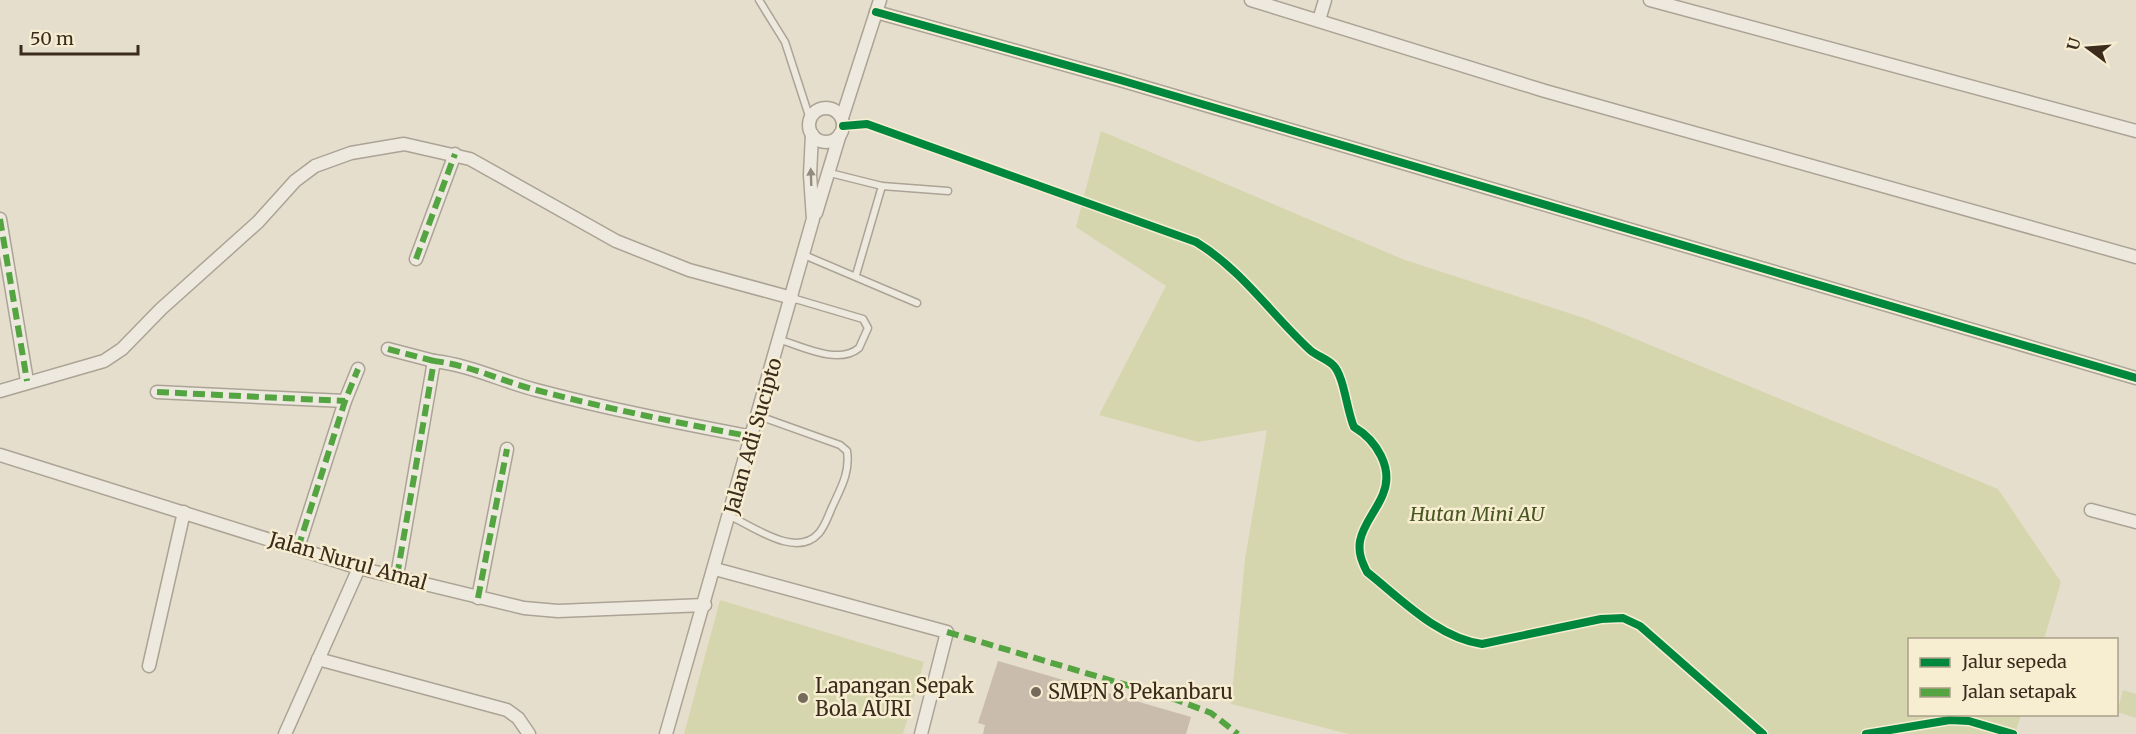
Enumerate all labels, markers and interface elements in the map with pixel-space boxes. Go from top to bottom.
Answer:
scale bar [21,18,138,56]
north arrow [2058,18,2118,78]
text: 50 m [30,27,74,50]
text: U [2062,35,2085,52]
one-way arrow [806,167,815,186]
street label: Jalan Adi Sucipto [718,354,787,518]
park label: Hutan Mini AU [1409,501,1545,526]
street label: Jalan Nurul Amal [265,526,430,595]
legend [1908,638,2118,716]
text: Jalur sepeda [1961,650,2067,673]
place label: Lapangan Sepak Bola AURI [815,673,974,721]
place label: SMPN 8 Pekanbaru [1048,679,1233,704]
text: Jalan setapak [1961,680,2077,703]
marker: SMPN 8 Pekanbaru [1029,685,1043,699]
marker: Lapangan Sepak Bola AURI [796,691,810,705]

